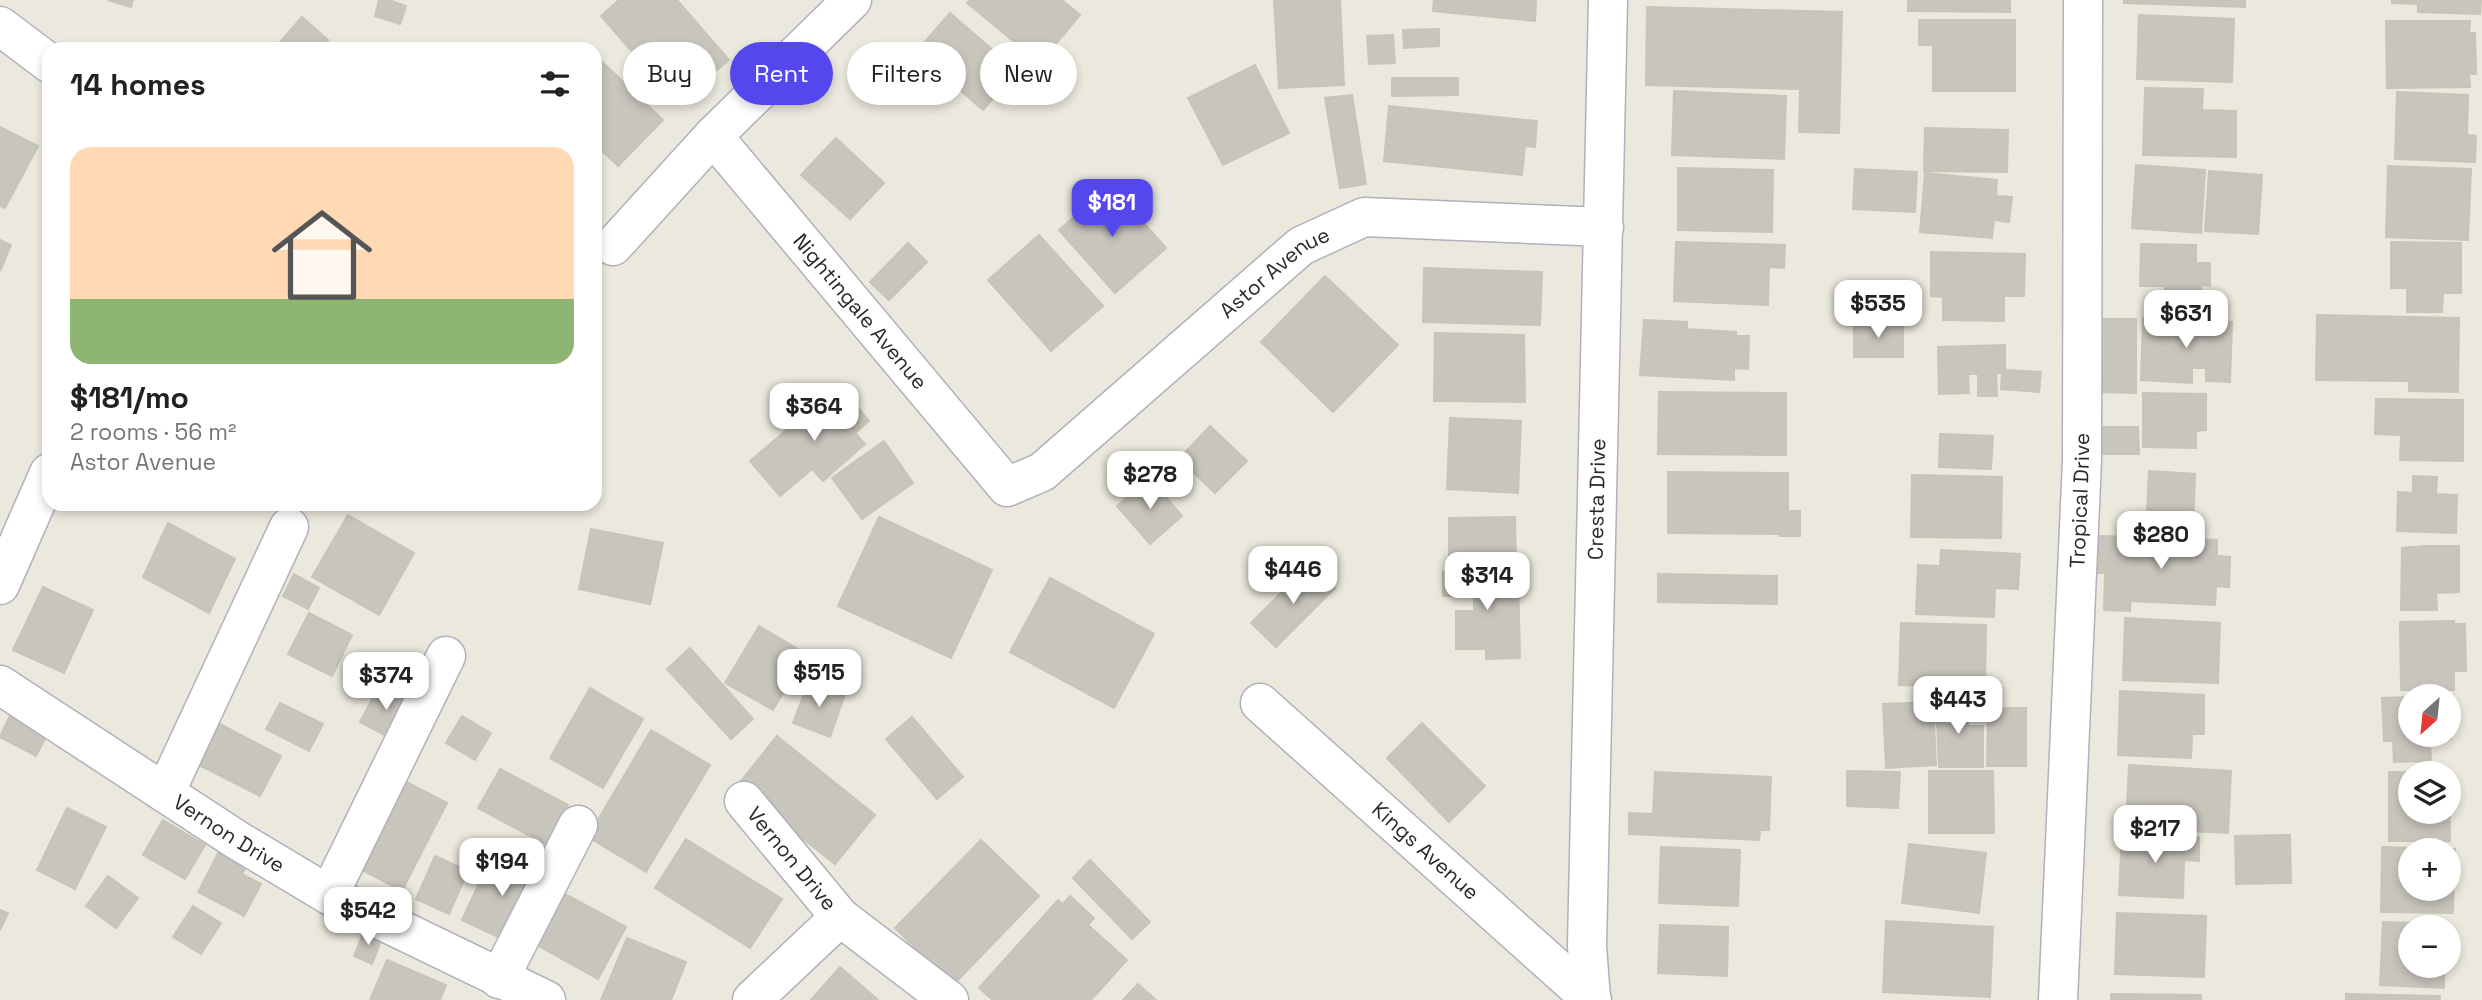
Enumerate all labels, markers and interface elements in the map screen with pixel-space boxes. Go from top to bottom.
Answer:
chip: Buy [623,42,716,105]
chip: Rent [730,42,833,105]
chip: Filters [847,42,966,105]
chip: New [980,42,1077,105]
text: 14 homes [70,65,206,104]
icon: filters [536,65,574,103]
pin: $181 [1071,180,1153,239]
text: $181 [1088,187,1136,217]
icon: home [259,192,385,318]
street label: Astor Avenue [1214,221,1334,324]
street label: Nightingale Avenue [787,228,934,395]
pin: $535 [1837,280,1919,340]
text: $535 [1850,288,1906,318]
pin: $631 [2145,290,2227,350]
text: $631 [2160,298,2212,328]
text: $181/mo [70,378,189,417]
pin: $364 [773,384,855,443]
text: $364 [786,391,842,421]
text: 2 rooms · 56 m² [70,417,236,447]
street label: Tropical Drive [2063,433,2095,569]
street label: Cresta Drive [1582,438,1611,560]
text: Astor Avenue [70,447,216,477]
pin: $278 [1109,452,1191,511]
text: $278 [1123,459,1177,489]
pin: $280 [2120,512,2202,571]
text: $280 [2133,519,2189,549]
pin: $446 [1252,546,1334,606]
pin: $314 [1446,552,1528,612]
text: $446 [1264,554,1322,584]
text: $314 [1461,560,1513,590]
pin: $515 [778,650,860,709]
pin: $374 [345,652,427,712]
text: $515 [793,657,845,687]
text: $374 [359,660,413,690]
pin: $443 [1917,676,1999,736]
text: $443 [1929,684,1987,714]
north arrow [2398,684,2460,747]
map controls [2398,684,2461,978]
button: layers [2398,761,2461,824]
street label: Vernon Drive [168,788,290,879]
street label: Kings Avenue [1367,796,1485,906]
street label: Vernon Drive [741,801,843,916]
pin: $217 [2114,806,2196,865]
text: $217 [2130,813,2180,843]
pin: $194 [461,838,543,898]
button: + [2398,838,2461,901]
text: $194 [475,846,529,876]
pin: $542 [327,888,409,947]
text: $542 [340,895,396,925]
button: − [2398,915,2461,978]

